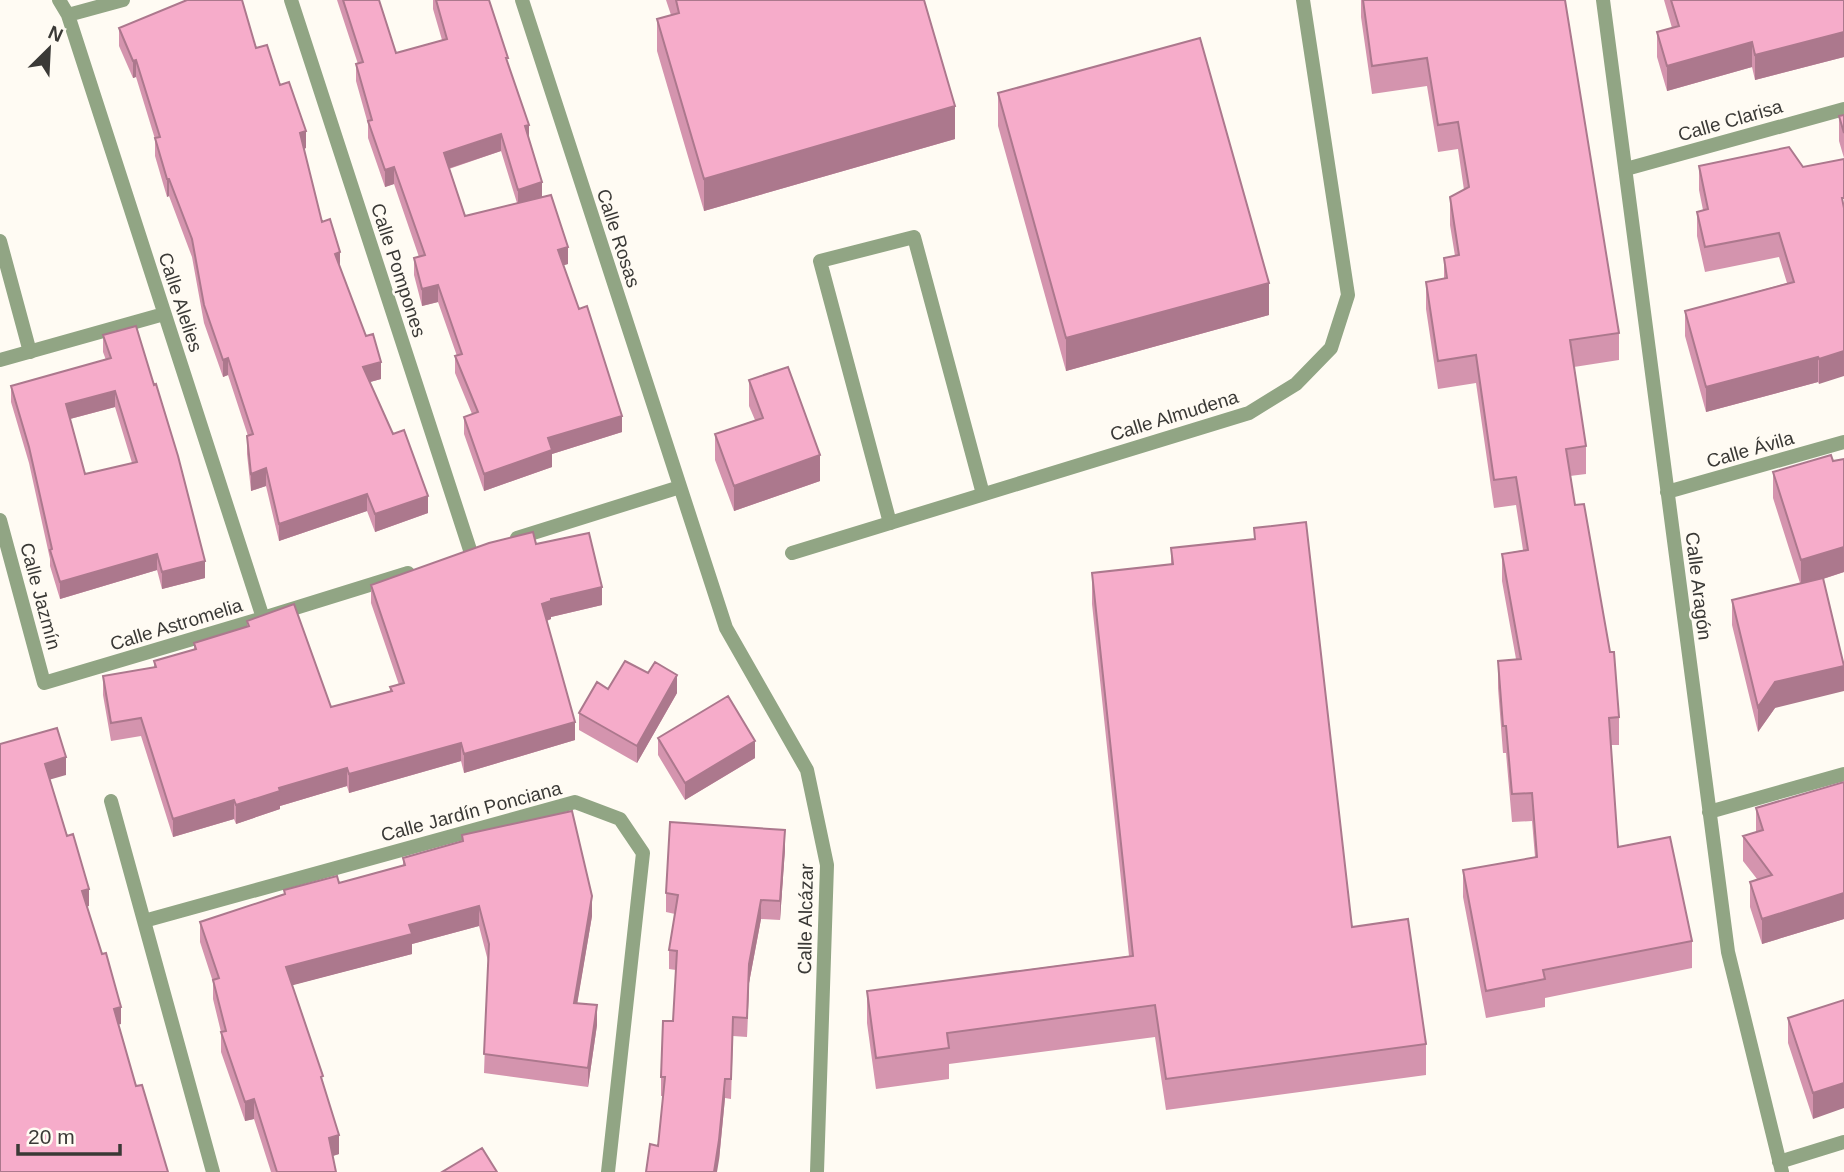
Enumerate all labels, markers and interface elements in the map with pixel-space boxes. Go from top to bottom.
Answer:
north arrow [14,14,84,84]
text: N [45,22,66,46]
street label: Calle Clarisa [1675,95,1785,145]
street label: Calle Rosas [593,186,644,290]
street label: Calle Pompones [367,201,430,340]
street label: Calle Alelies [155,250,207,355]
street label: Calle Almudena [1107,386,1241,445]
street label: Calle Ávila [1704,427,1797,472]
street label: Calle Aragón [1681,531,1716,641]
street label: Calle Jazmín [16,540,65,652]
street label: Calle Astromelia [107,594,245,655]
street label: Calle Jardín Ponciana [379,777,564,846]
street label: Calle Alcázar [794,863,817,975]
scale bar [18,1112,119,1156]
text: 20 m [28,1125,75,1148]

